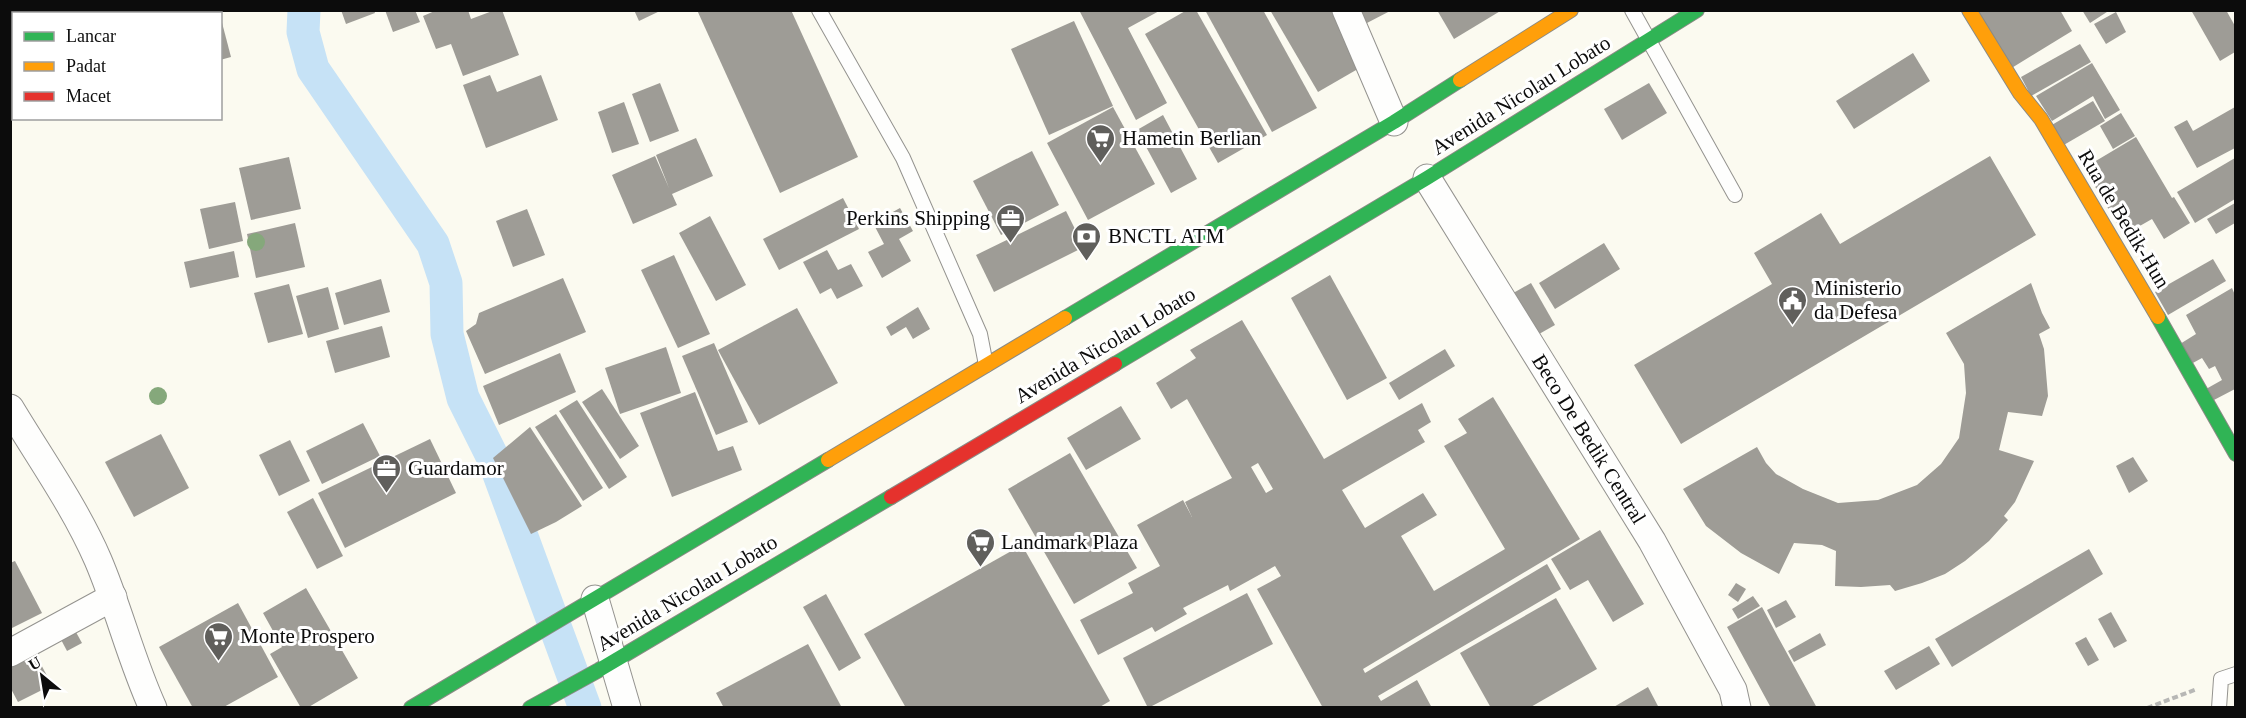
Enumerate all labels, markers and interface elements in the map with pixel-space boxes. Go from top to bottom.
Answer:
legend [12,12,222,120]
text: Lancar [66,26,116,46]
street label: Avenida Nicolau Lobato [1427,30,1615,160]
text: Padat [66,56,106,76]
text: Macet [66,86,111,106]
supermarket icon: Hametin Berlian [1085,122,1117,164]
place label: Hametin Berlian [1122,126,1262,150]
street label: Rua de Bedik-Hun [2073,145,2175,293]
office icon: Perkins Shipping [995,202,1027,244]
place label: Perkins Shipping [846,206,990,230]
bank icon: BNCTL ATM [1071,220,1103,262]
place label: BNCTL ATM [1108,224,1225,248]
place label: Ministerio da Defesa [1814,276,1902,324]
street label: Avenida Nicolau Lobato [1011,282,1199,408]
public building icon: Ministerio da Defesa [1777,284,1809,326]
street label: Beco De Bedik Central [1527,350,1651,528]
office icon: Guardamor [371,452,403,494]
place label: Guardamor [408,456,504,480]
supermarket icon: Landmark Plaza [964,526,996,568]
street label: Avenida Nicolau Lobato [593,530,781,656]
place label: Landmark Plaza [1001,530,1139,554]
supermarket icon: Monte Prospero [203,620,235,662]
place label: Monte Prospero [240,624,375,648]
north arrow [12,646,72,706]
text: U [25,653,44,674]

